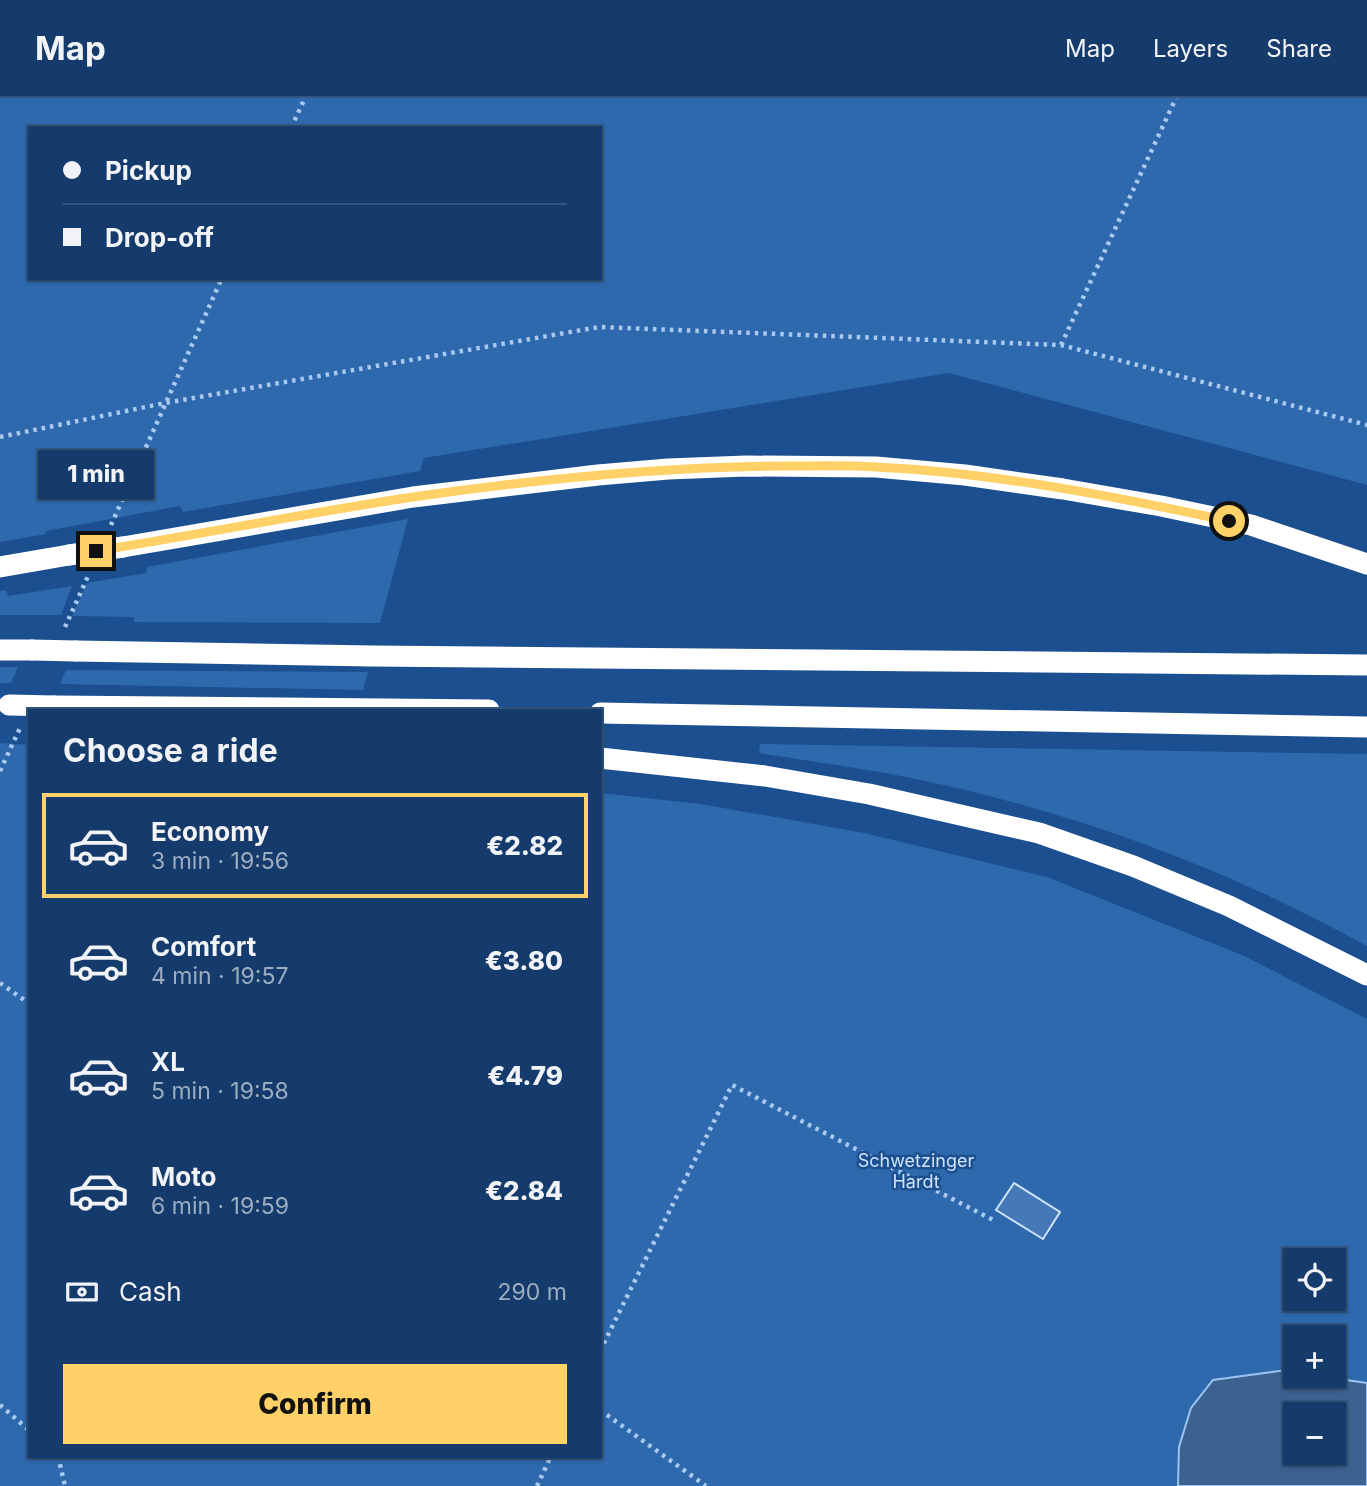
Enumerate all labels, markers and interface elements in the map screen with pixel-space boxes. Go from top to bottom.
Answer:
text: Map [35,28,106,68]
text: Map [1065,34,1115,63]
text: Layers [1153,34,1228,63]
text: Share [1266,34,1332,63]
text: Pickup [105,155,192,186]
text: Drop-off [105,222,214,253]
callout: 1 min [38,449,154,498]
text: 1 min [67,460,125,488]
route start [1213,505,1245,537]
route end [80,535,112,567]
text: Choose a ride [63,731,278,770]
icon: car [67,814,130,877]
text: Economy [151,816,269,847]
text: €2.82 [486,830,563,861]
text: 3 min · 19:56 [151,847,289,875]
icon: car [67,929,130,992]
text: Comfort [151,931,256,962]
text: €3.80 [485,945,563,976]
text: 4 min · 19:57 [151,962,288,990]
icon: car [67,1044,130,1107]
text: XL [151,1046,185,1077]
text: €4.79 [487,1060,563,1091]
text: 5 min · 19:58 [151,1077,289,1105]
park label: Schwetzinger Hardt [858,1150,974,1192]
icon: car [67,1159,130,1222]
text: Moto [151,1161,216,1192]
text: €2.84 [485,1175,563,1206]
text: 6 min · 19:59 [151,1192,289,1220]
map controls [1283,1248,1346,1465]
button: locate [1283,1248,1346,1311]
icon: cash [63,1273,101,1311]
text: Cash [119,1276,182,1307]
text: 290 m [498,1278,567,1306]
button: + [1283,1325,1346,1388]
button: Confirm [63,1364,567,1444]
button: − [1283,1402,1346,1465]

